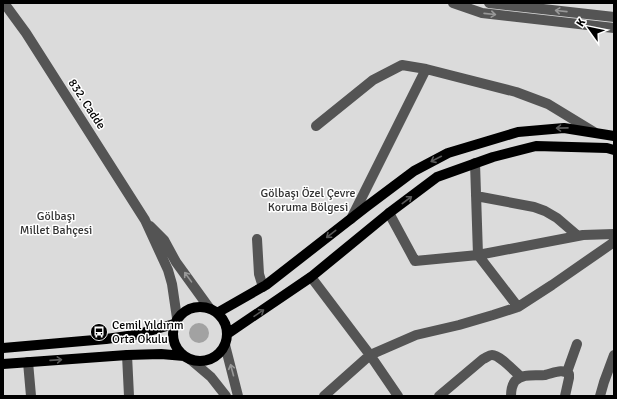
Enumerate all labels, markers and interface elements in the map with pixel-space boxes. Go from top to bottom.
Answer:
one-way arrow [555,8,568,15]
north arrow [569,8,609,48]
one-way arrow [483,10,496,18]
text: K [574,16,588,29]
street label: 832. Cadde [65,76,108,132]
one-way arrow [556,125,569,132]
one-way arrow [431,156,443,163]
park label: Gölbaşı Özel Çevre Koruma Bölgesi [261,186,355,215]
one-way arrow [401,196,412,204]
park label: Gölbaşı Millet Bahçesi [20,209,92,238]
one-way arrow [325,230,336,239]
one-way arrow [184,272,192,283]
one-way arrow [253,308,265,316]
place label: Cemil Yıldırım Orta Okulu [112,318,184,347]
bus stop icon: Cemil Yıldırım Orta Okulu [89,322,109,342]
one-way arrow [49,357,62,364]
one-way arrow [227,364,235,377]

